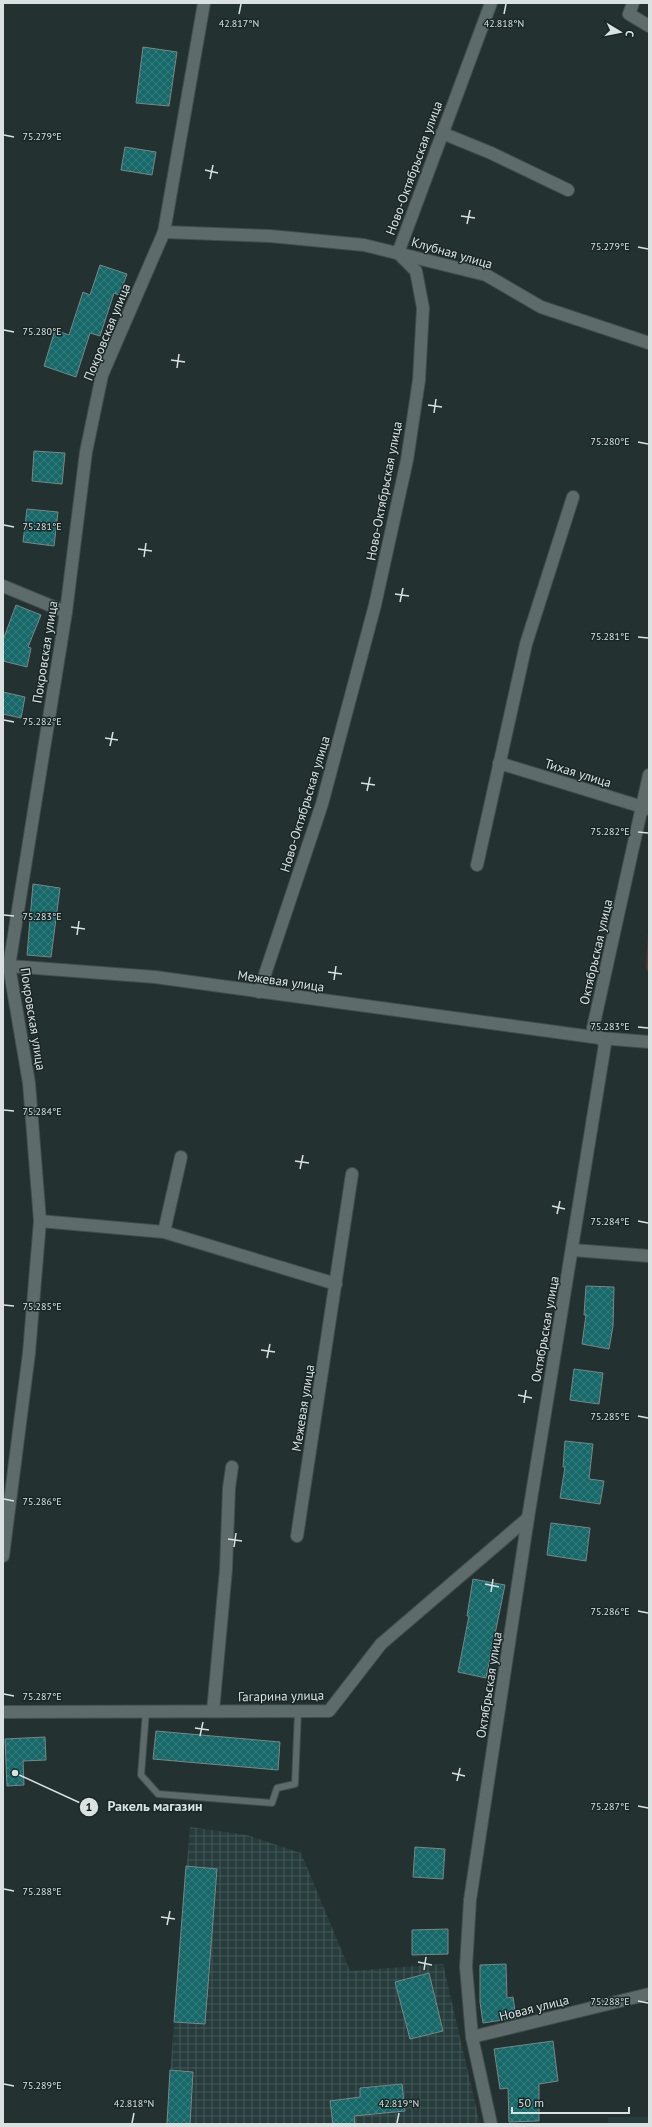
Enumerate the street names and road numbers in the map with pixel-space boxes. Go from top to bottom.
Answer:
street label: Ново-Октябрьская улица [382,99,446,237]
street label: Клубная улица [409,233,495,273]
street label: Покровская улица [80,281,134,383]
street label: Ново-Октябрьская улица [362,420,406,562]
street label: Покровская улица [29,600,61,704]
street label: Ново-Октябрьская улица [276,734,334,874]
street label: Тихая улица [543,755,613,791]
street label: Октябрьская улица [576,898,616,1006]
street label: Межевая улица [236,966,326,996]
street label: Покровская улица [17,967,49,1071]
street label: Октябрьская улица [527,1275,563,1383]
street label: Межевая улица [288,1363,318,1453]
street label: Октябрьская улица [472,1631,506,1739]
street label: Гагарина улица [238,1687,324,1705]
street label: Новая улица [497,1991,571,2025]

